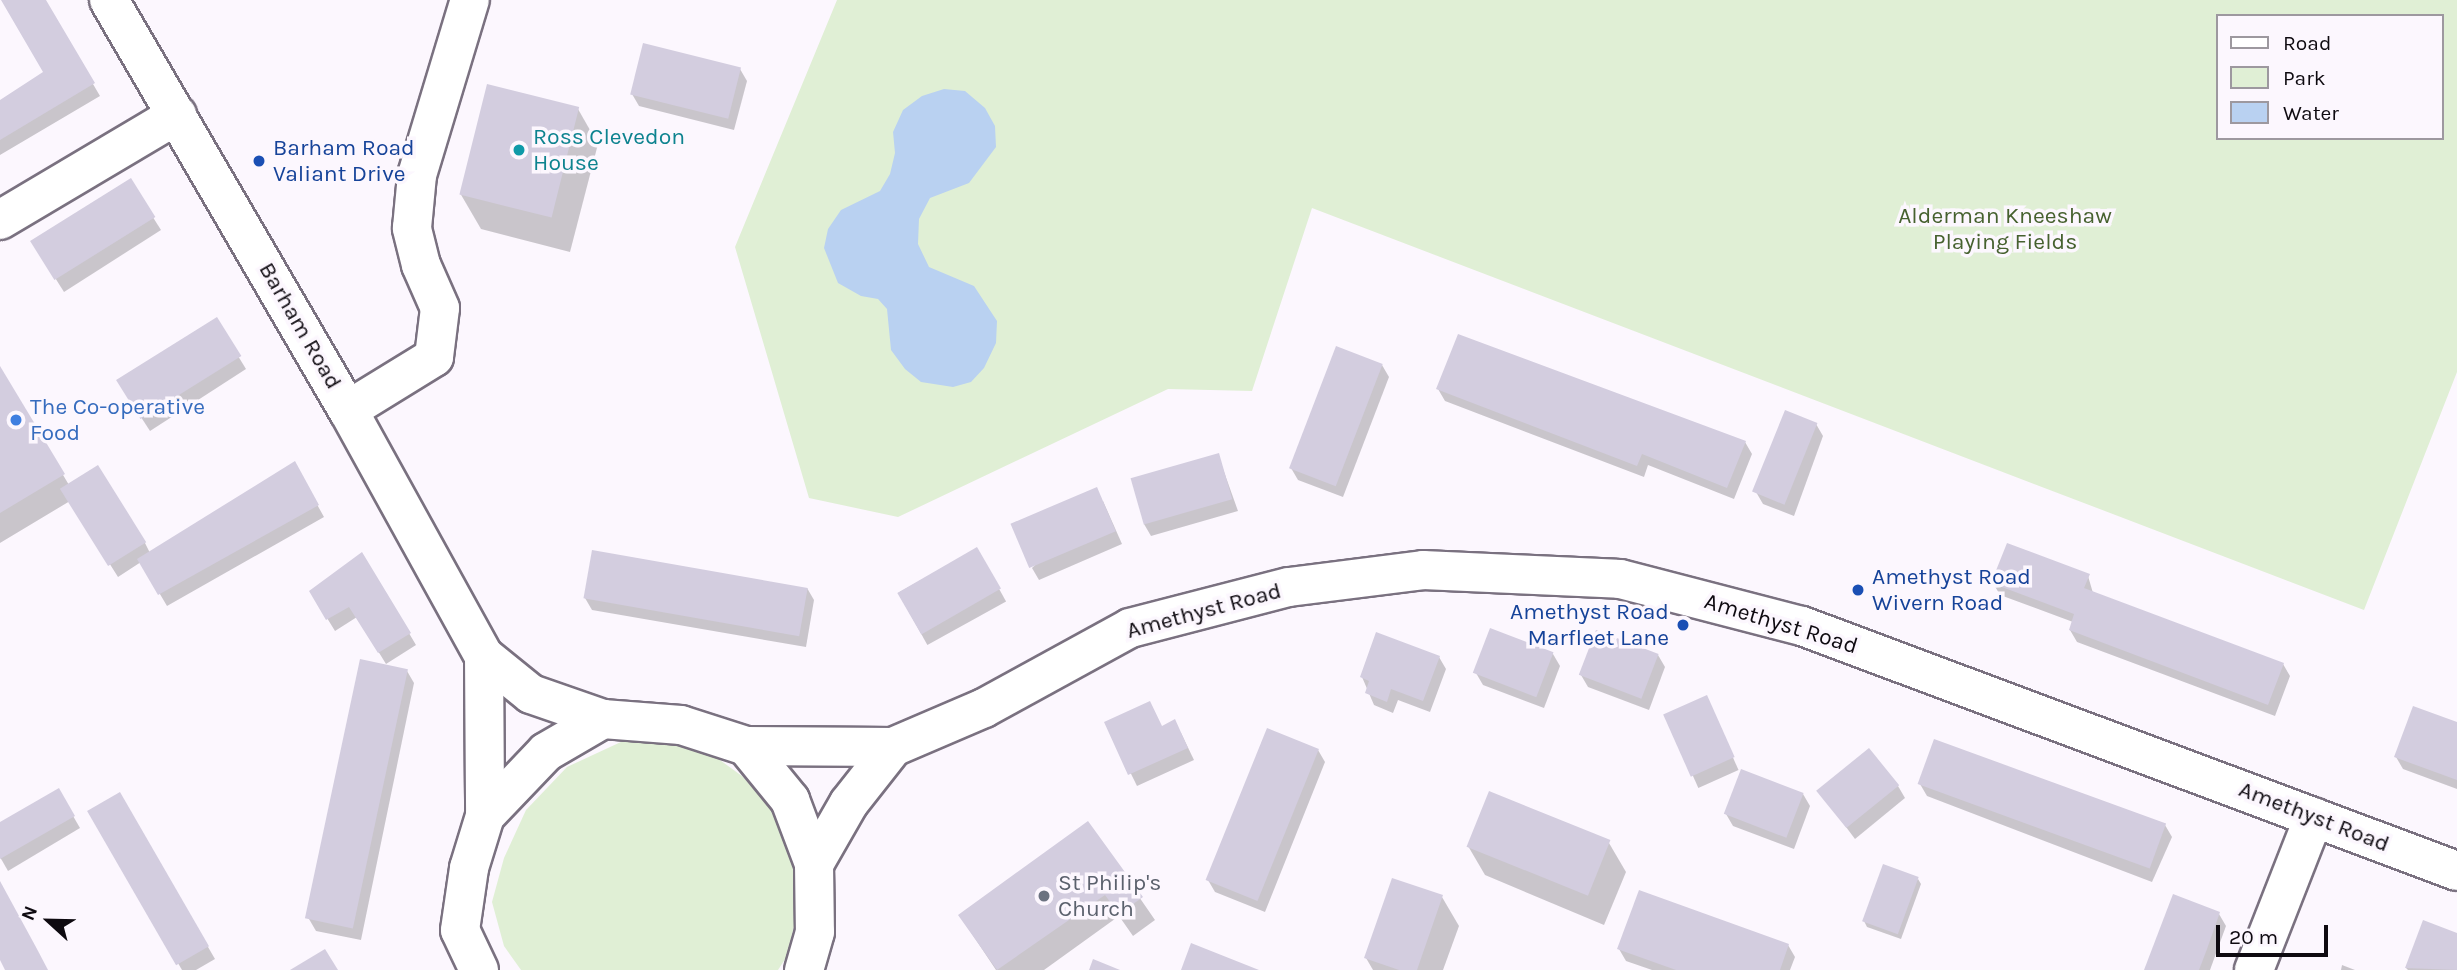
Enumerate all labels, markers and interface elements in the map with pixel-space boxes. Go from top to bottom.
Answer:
legend [2216,14,2443,140]
text: Road [2283,31,2331,55]
text: Park [2283,66,2326,90]
text: Water [2283,101,2339,125]
place label: Ross Clevedon House [533,123,685,177]
place label: Barham Road Valiant Drive [273,134,415,188]
marker: Ross Clevedon House [511,142,527,158]
marker: Barham Road Valiant Drive [251,153,267,169]
park label: Alderman Kneeshaw Playing Fields [1898,202,2112,256]
street label: Barham Road [253,258,347,394]
place label: The Co-operative Food [30,393,205,447]
marker: The Co-operative Food [8,412,24,428]
place label: Amethyst Road Wivern Road [1872,563,2031,617]
street label: Amethyst Road [1124,577,1284,645]
marker: Amethyst Road Wivern Road [1850,582,1866,598]
street label: Amethyst Road [1701,588,1861,660]
place label: Amethyst Road Marfleet Lane [1510,598,1669,652]
marker: Amethyst Road Marfleet Lane [1675,617,1691,633]
street label: Amethyst Road [2235,776,2393,858]
place label: St Philip's Church [1058,869,1161,923]
north arrow [14,886,84,956]
marker: St Philip's Church [1036,888,1052,904]
text: N [17,903,42,924]
scale bar [2219,911,2331,955]
text: 20 m [2229,925,2278,949]

